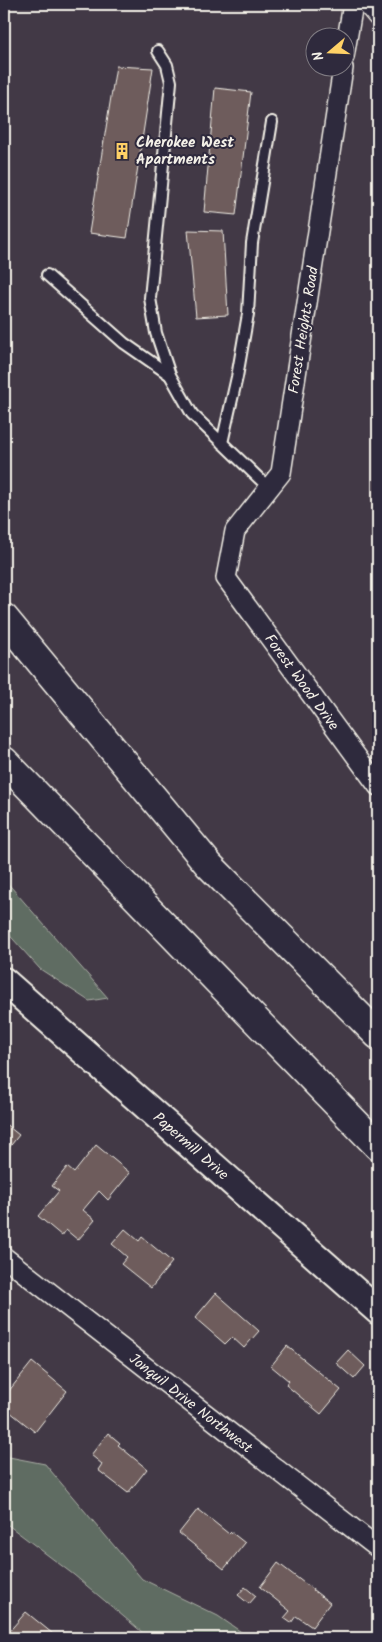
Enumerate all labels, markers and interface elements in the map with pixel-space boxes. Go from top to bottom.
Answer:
north arrow [304,28,354,78]
text: N [307,48,330,64]
place label: Cherokee West Apartments [136,131,234,172]
building icon: Cherokee West Apartments [112,141,132,161]
street label: Forest Heights Road [282,264,326,395]
street label: Forest Wood Drive [258,629,345,736]
street label: Papermill Drive [147,1107,234,1187]
street label: Jonquil Drive Northwest [123,1348,258,1460]

